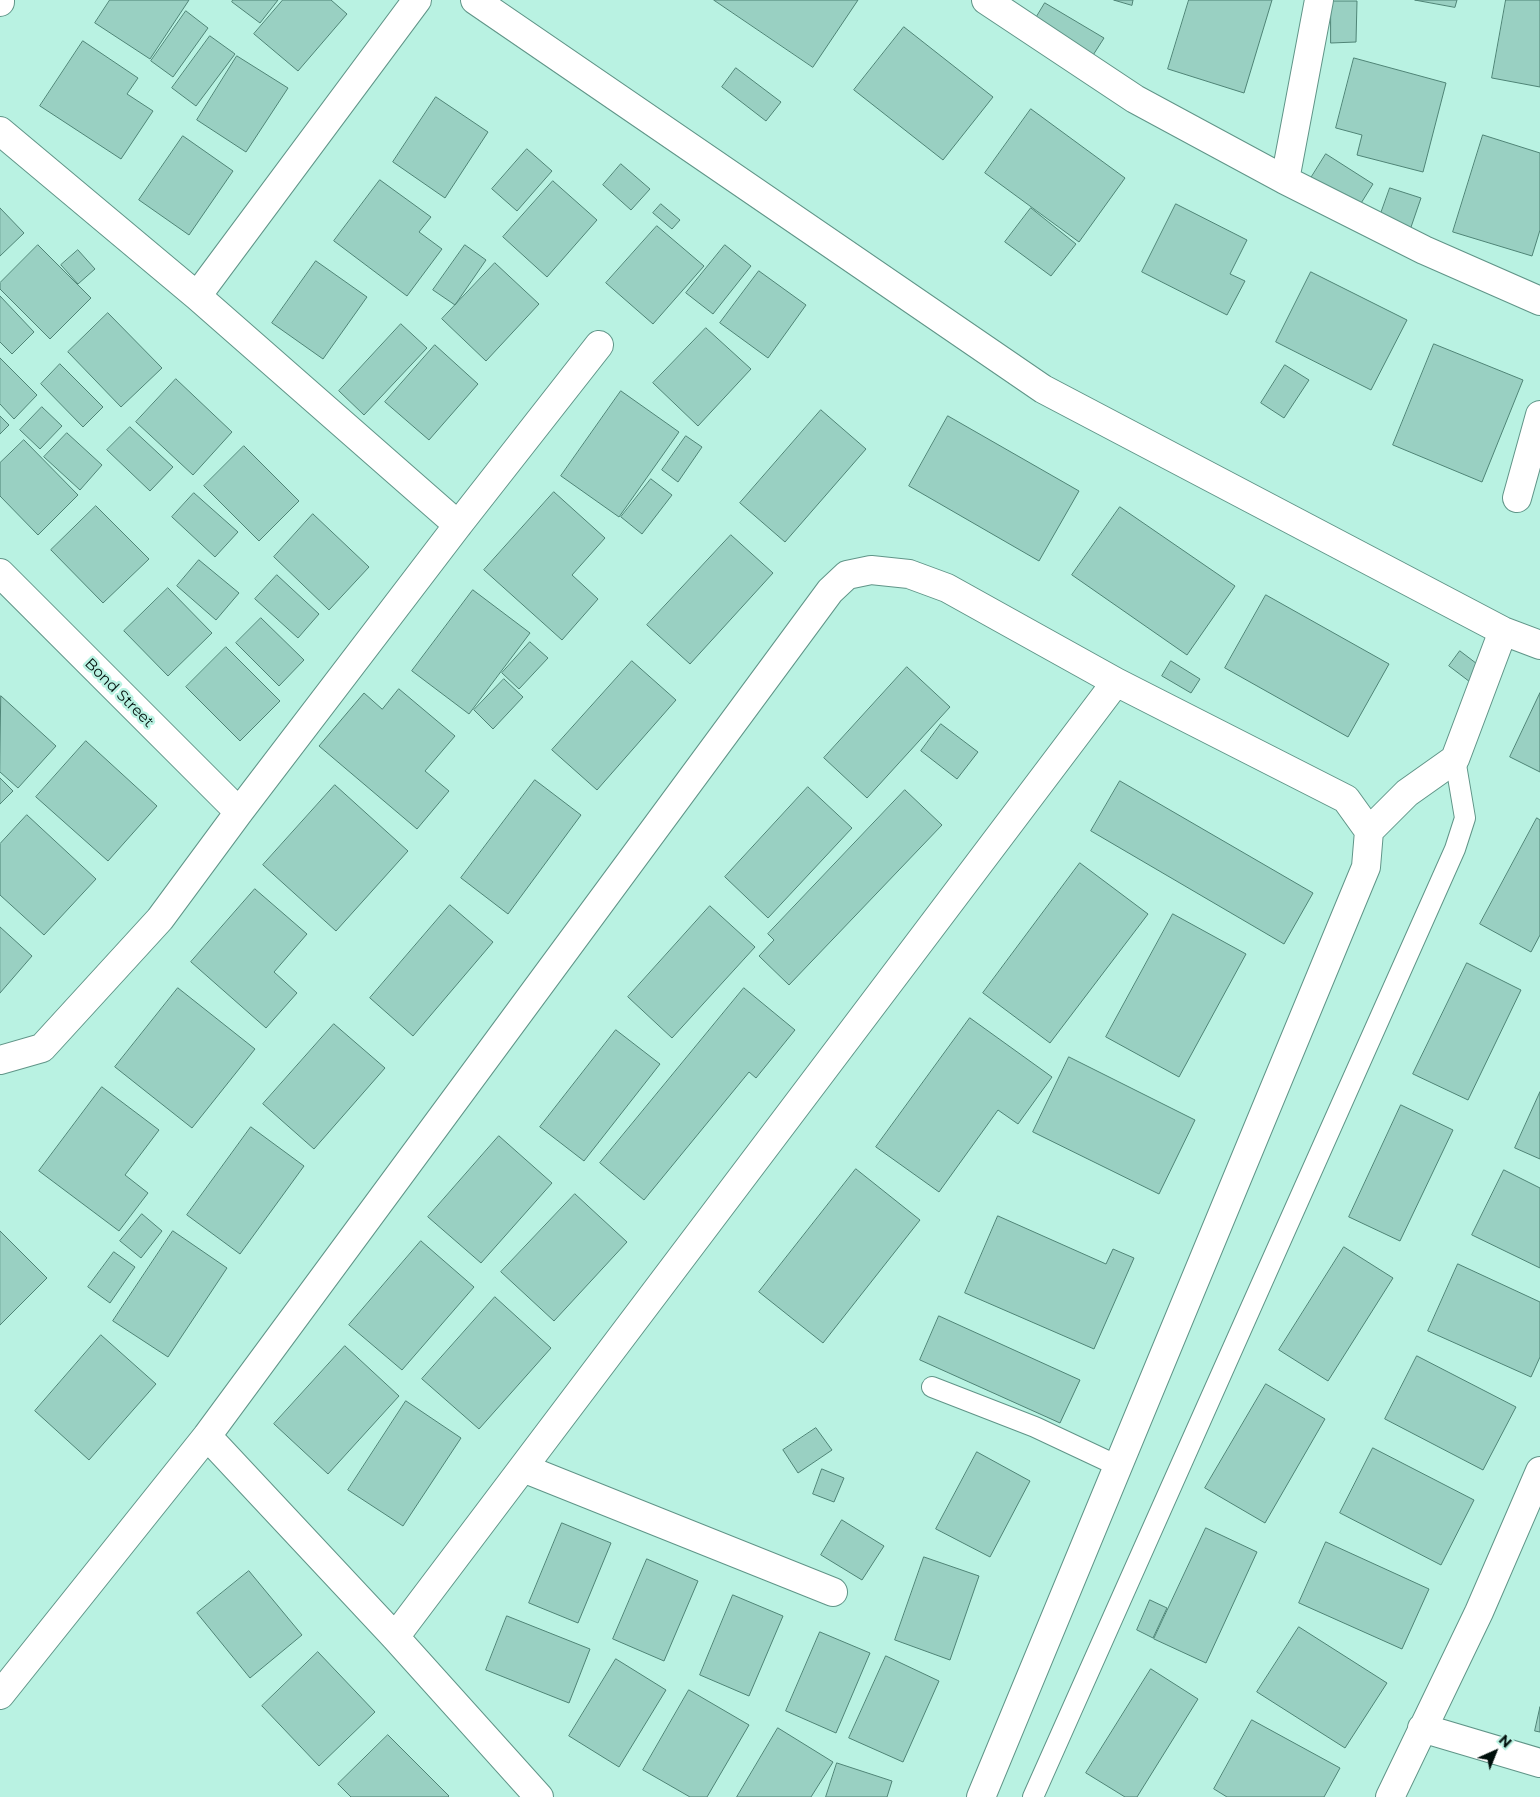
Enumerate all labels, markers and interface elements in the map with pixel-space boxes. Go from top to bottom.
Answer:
street label: Bond Street [81,655,157,731]
north arrow [1470,1727,1520,1777]
text: N [1495,1731,1516,1752]

